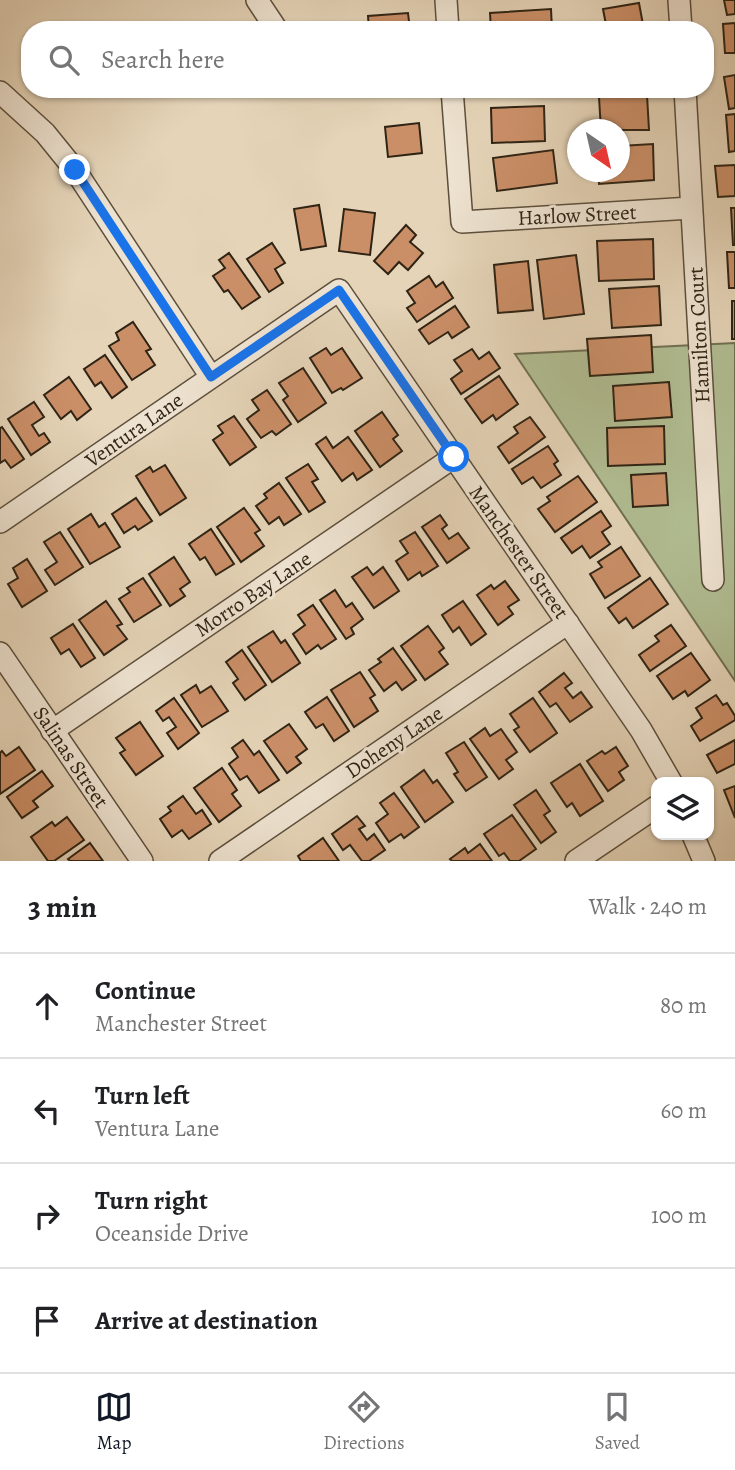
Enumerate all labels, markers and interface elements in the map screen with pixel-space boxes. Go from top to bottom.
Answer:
search box [21,21,714,98]
icon: search [45,41,83,79]
text: Search here [101,42,225,77]
north arrow [567,119,630,182]
route end [59,154,90,185]
street label: Harlow Street [517,198,637,232]
street label: Hamilton Court [681,266,717,404]
street label: Ventura Lane [79,386,189,475]
route start [438,441,469,472]
street label: Manchester Street [462,480,576,624]
street label: Morro Bay Lane [189,545,317,643]
street label: Doheny Lane [340,699,448,785]
street label: Salinas Street [27,701,115,813]
map controls [651,777,714,840]
button: layers [651,777,714,840]
text: 3 min [28,887,97,927]
text: Walk · 240 m [589,891,707,922]
text: Continue [95,973,196,1008]
icon: ahead [28,987,66,1025]
text: 80 m [660,990,707,1021]
text: Manchester Street [95,1008,267,1039]
text: Turn left [95,1078,190,1113]
icon: left [28,1092,66,1130]
text: 60 m [660,1095,707,1126]
text: Ventura Lane [95,1113,219,1144]
text: Turn right [95,1183,208,1218]
icon: right [28,1197,66,1235]
text: 100 m [651,1200,707,1231]
text: Oceanside Drive [95,1218,249,1249]
icon: arrive [28,1302,66,1340]
text: Arrive at destination [95,1303,318,1338]
tab: Map [95,1388,133,1456]
tab: Directions [323,1388,405,1456]
tab: Saved [595,1388,640,1456]

